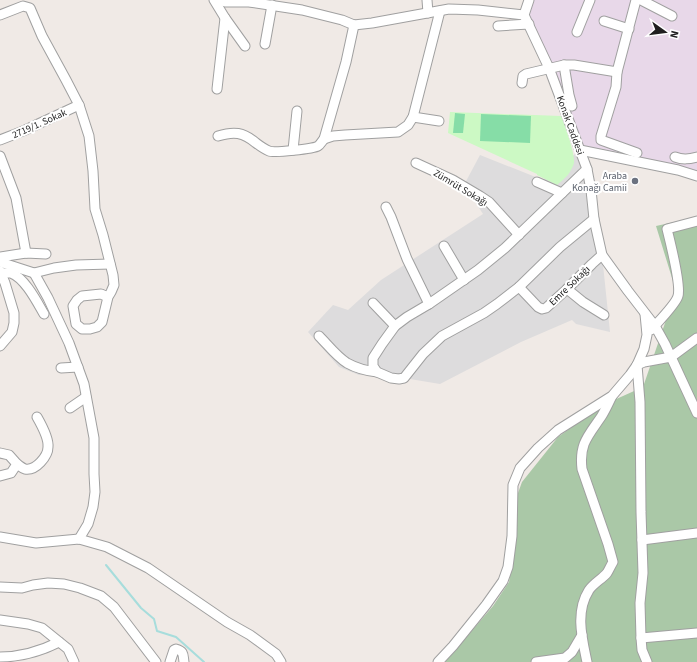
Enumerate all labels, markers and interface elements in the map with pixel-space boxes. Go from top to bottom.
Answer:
north arrow [645,12,685,52]
text: N [666,29,682,40]
street label: Konak Caddesi [553,94,587,157]
street label: 2719/1. Sokak [10,106,69,142]
street label: Zümrüt Sokağı [431,166,490,210]
place label: Araba Konağı Camii [572,169,627,195]
marker: Araba Konağı Camii [630,176,640,186]
street label: Emre Sokağı [546,263,593,309]

